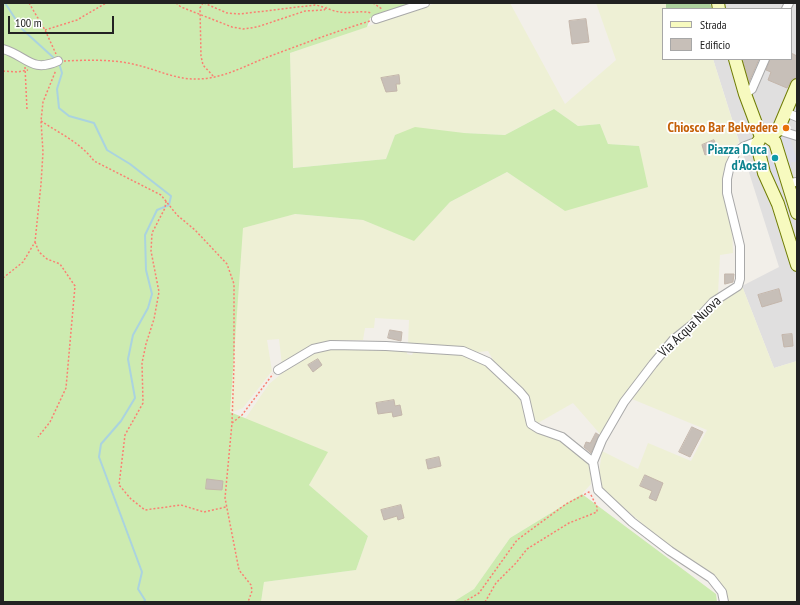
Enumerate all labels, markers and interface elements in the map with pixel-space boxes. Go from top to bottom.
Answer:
scale bar [10,8,116,34]
legend [662,8,792,60]
text: 100 m [15,15,42,30]
text: Strada [700,17,727,32]
text: Edificio [700,37,730,52]
place label: Chiosco Bar Belvedere [668,120,778,136]
marker: Chiosco Bar Belvedere [781,123,791,133]
place label: Piazza Duca d'Aosta [708,142,767,174]
marker: Piazza Duca d'Aosta [770,153,780,163]
street label: Via Acqua Nuova [655,293,725,361]

